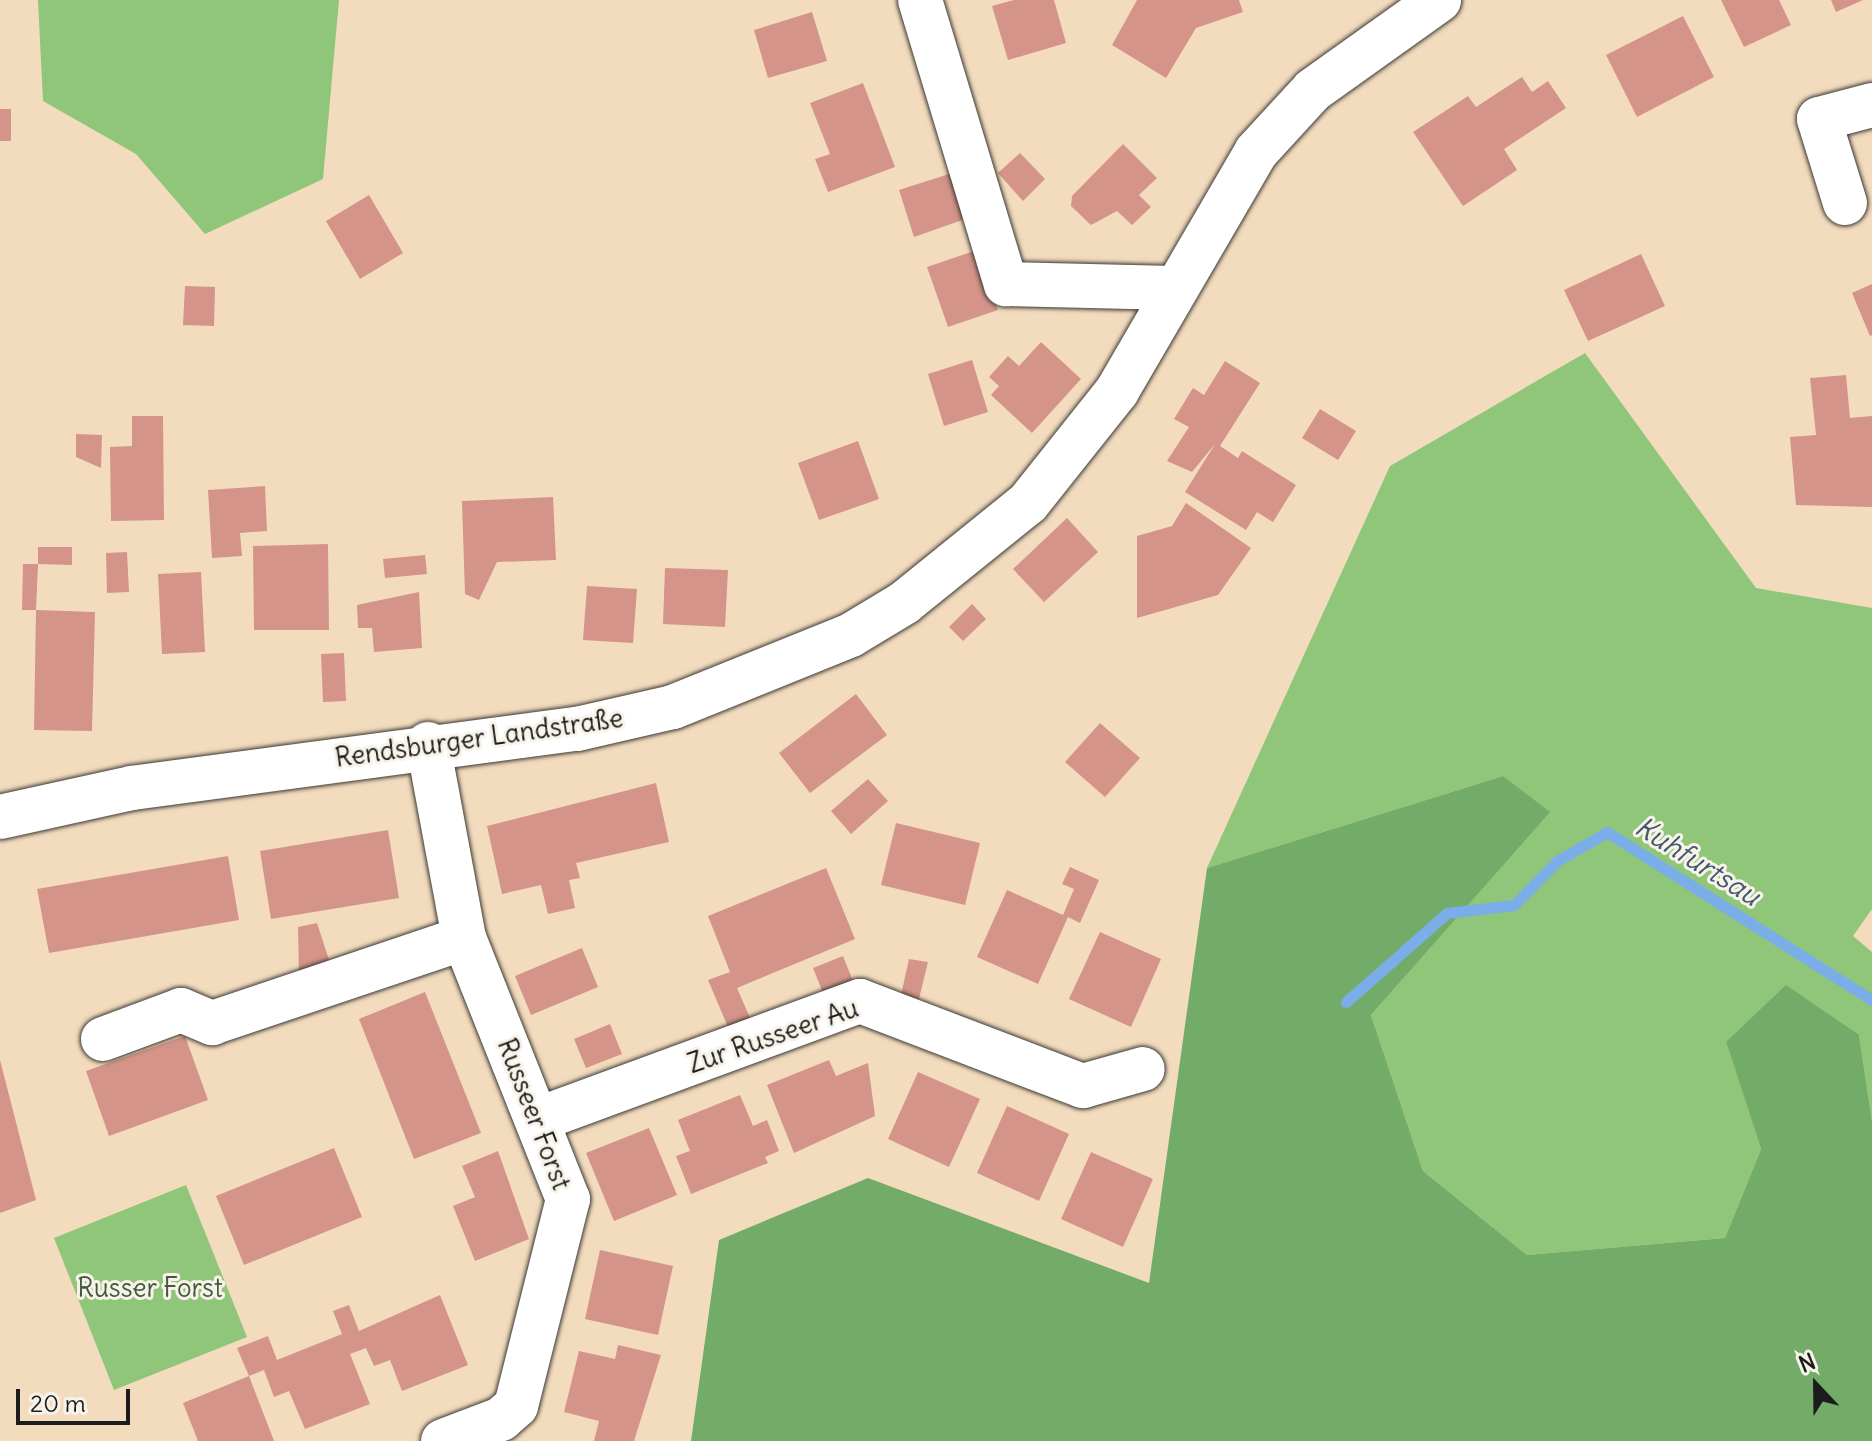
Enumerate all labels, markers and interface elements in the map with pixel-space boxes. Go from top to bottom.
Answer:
street label: Rendsburger Landstraße [333,702,625,774]
water label: Kuhfurtsau [1629,809,1767,913]
street label: Zur Russeer Au [684,992,862,1080]
street label: Russeer Forst [491,1034,577,1194]
park label: Russer Forst [77,1272,223,1304]
north arrow [1776,1345,1856,1425]
text: N [1795,1347,1819,1379]
scale bar [20,1373,134,1423]
text: 20 m [30,1388,86,1418]

